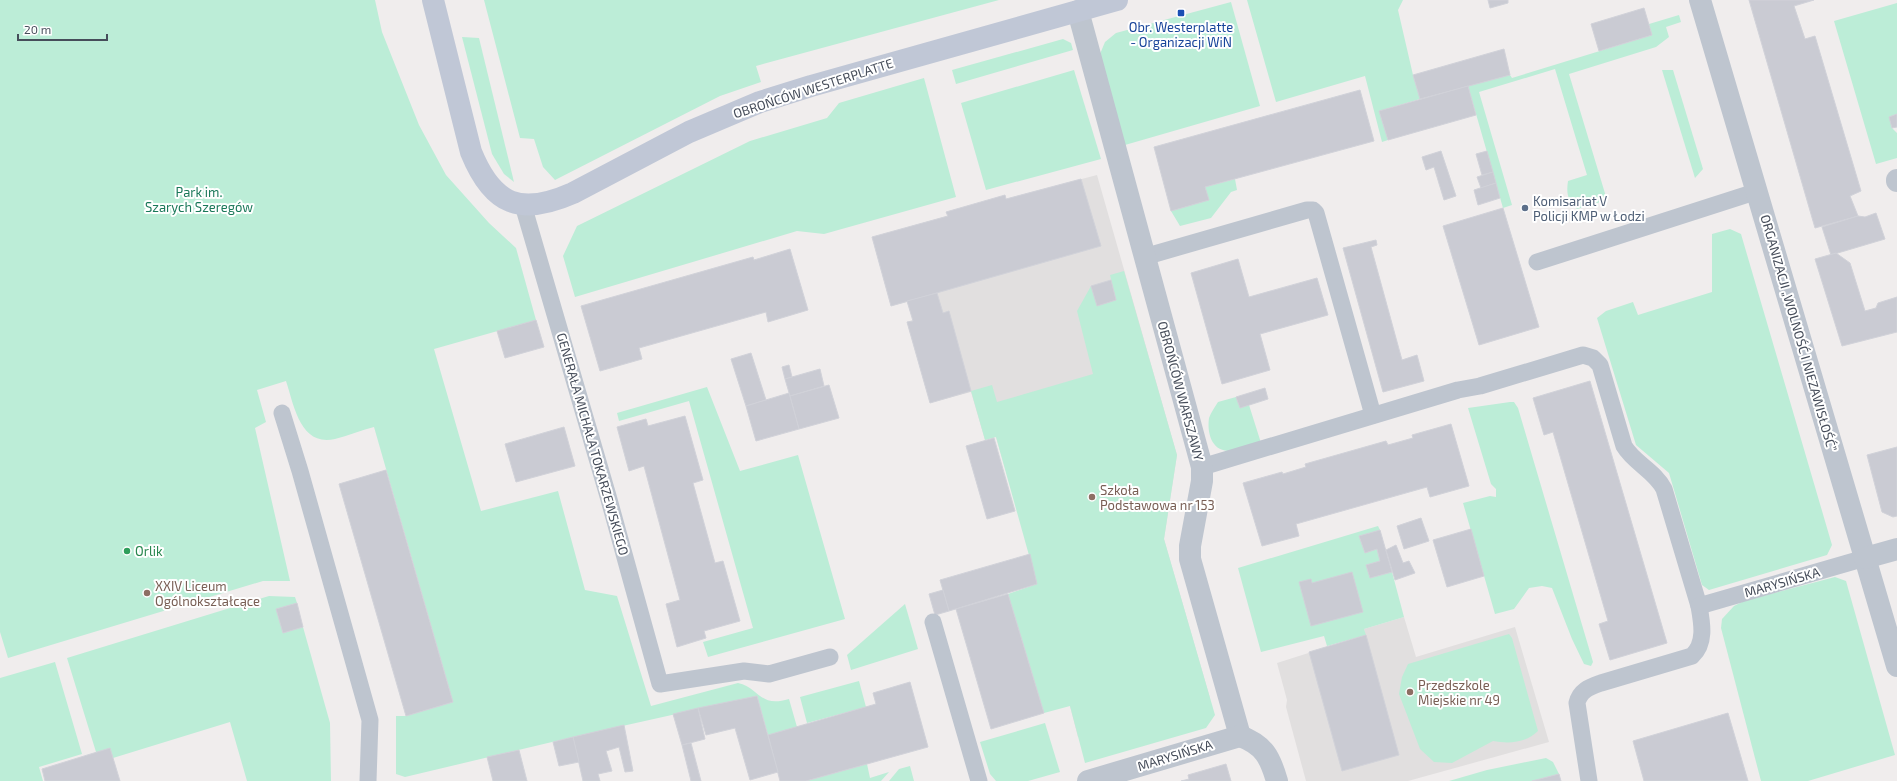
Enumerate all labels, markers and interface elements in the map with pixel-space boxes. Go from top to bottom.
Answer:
marker: Obr. Westerplatte - Organizacji WiN [1176,8,1186,18]
scale bar [18,16,107,42]
place label: Obr. Westerplatte - Organizacji WiN [1129,19,1233,50]
text: 20 m [24,22,51,36]
street label: OBROŃCÓW WESTERPLATTE [731,54,895,121]
park label: Park im. Szarych Szeregów [145,184,253,215]
place label: Komisariat V Policji KMP w Łodzi [1533,193,1645,224]
marker: Komisariat V Policji KMP w Łodzi [1520,203,1530,213]
street label: ORGANIZACJI „WOLNOŚĆ I NIEZAWISŁOŚĆ” [1757,212,1842,453]
street label: OBROŃCÓW WARSZAWY [1155,319,1208,463]
street label: GENERAŁA MICHAŁA TOKARZEWSKIEGO [553,331,633,557]
place label: Szkoła Podstawowa nr 153 [1100,482,1215,513]
marker: Szkoła Podstawowa nr 153 [1087,492,1097,502]
place label: Orlik [135,543,163,559]
marker: Orlik [122,546,132,556]
street label: MARYSIŃSKA [1742,563,1822,600]
place label: XXIV Liceum Ogólnokształcące [155,578,260,609]
marker: XXIV Liceum Ogólnokształcące [142,588,152,598]
place label: Przedszkole Miejskie nr 49 [1418,677,1500,708]
marker: Przedszkole Miejskie nr 49 [1405,687,1415,697]
street label: MARYSIŃSKA [1135,735,1214,774]

